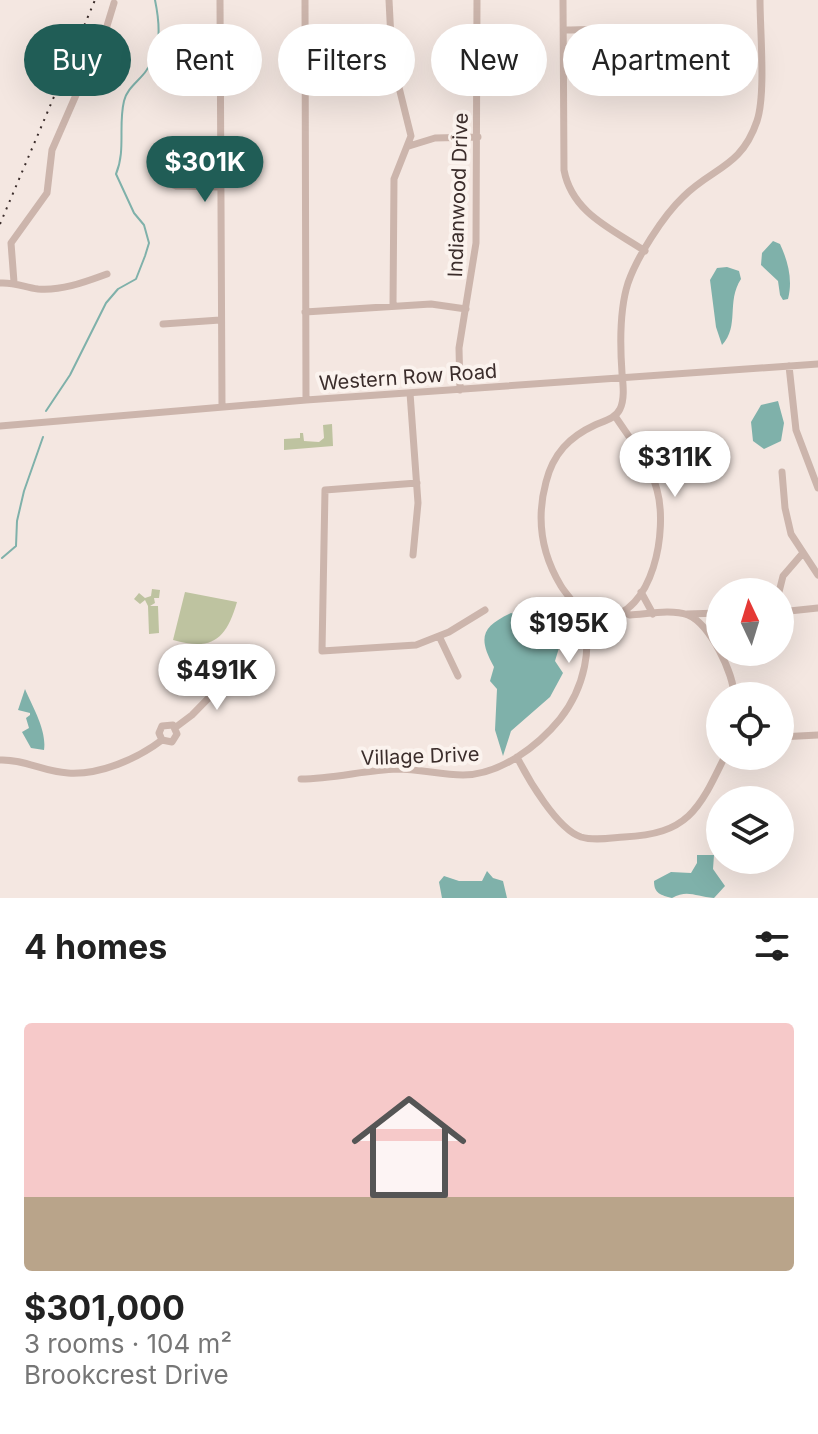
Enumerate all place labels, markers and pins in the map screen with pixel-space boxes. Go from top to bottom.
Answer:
pin: $301K [149,136,261,204]
pin: $311K [619,431,731,499]
pin: $195K [513,597,625,665]
pin: $491K [161,644,273,712]

